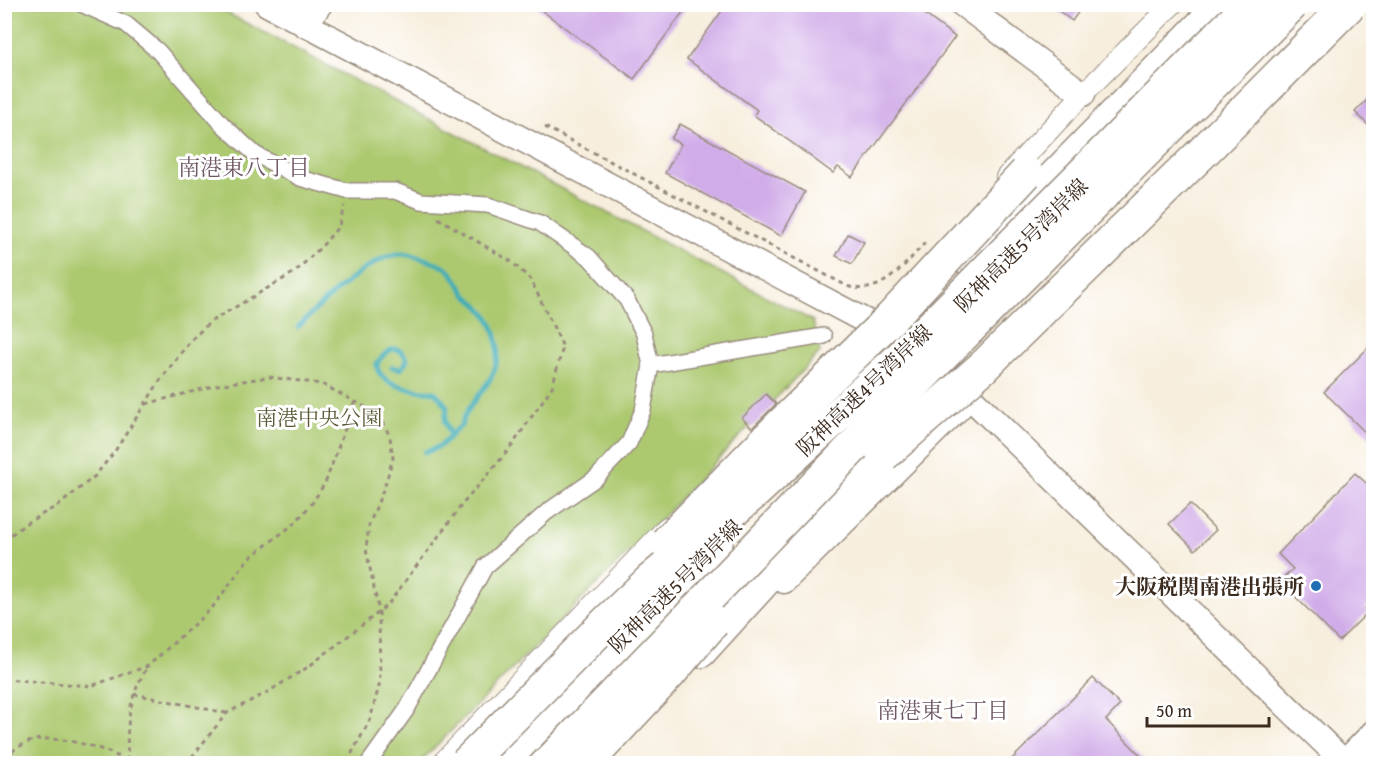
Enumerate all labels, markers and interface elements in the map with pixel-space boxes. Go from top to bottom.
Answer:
district label: 南港東八丁目 [178,151,310,183]
street label: 阪神高速5号湾岸線 [947,171,1095,319]
street label: 阪神高速4号湾岸線 [789,317,939,463]
park label: 南港中央公園 [256,402,382,433]
street label: 阪神高速5号湾岸線 [601,512,749,660]
place label: 大阪税関南港出張所 [1115,571,1304,602]
marker: 大阪税関南港出張所 [1309,579,1323,593]
scale bar [1147,690,1268,728]
district label: 南港東七丁目 [877,694,1009,726]
text: 50 m [1156,697,1192,724]

